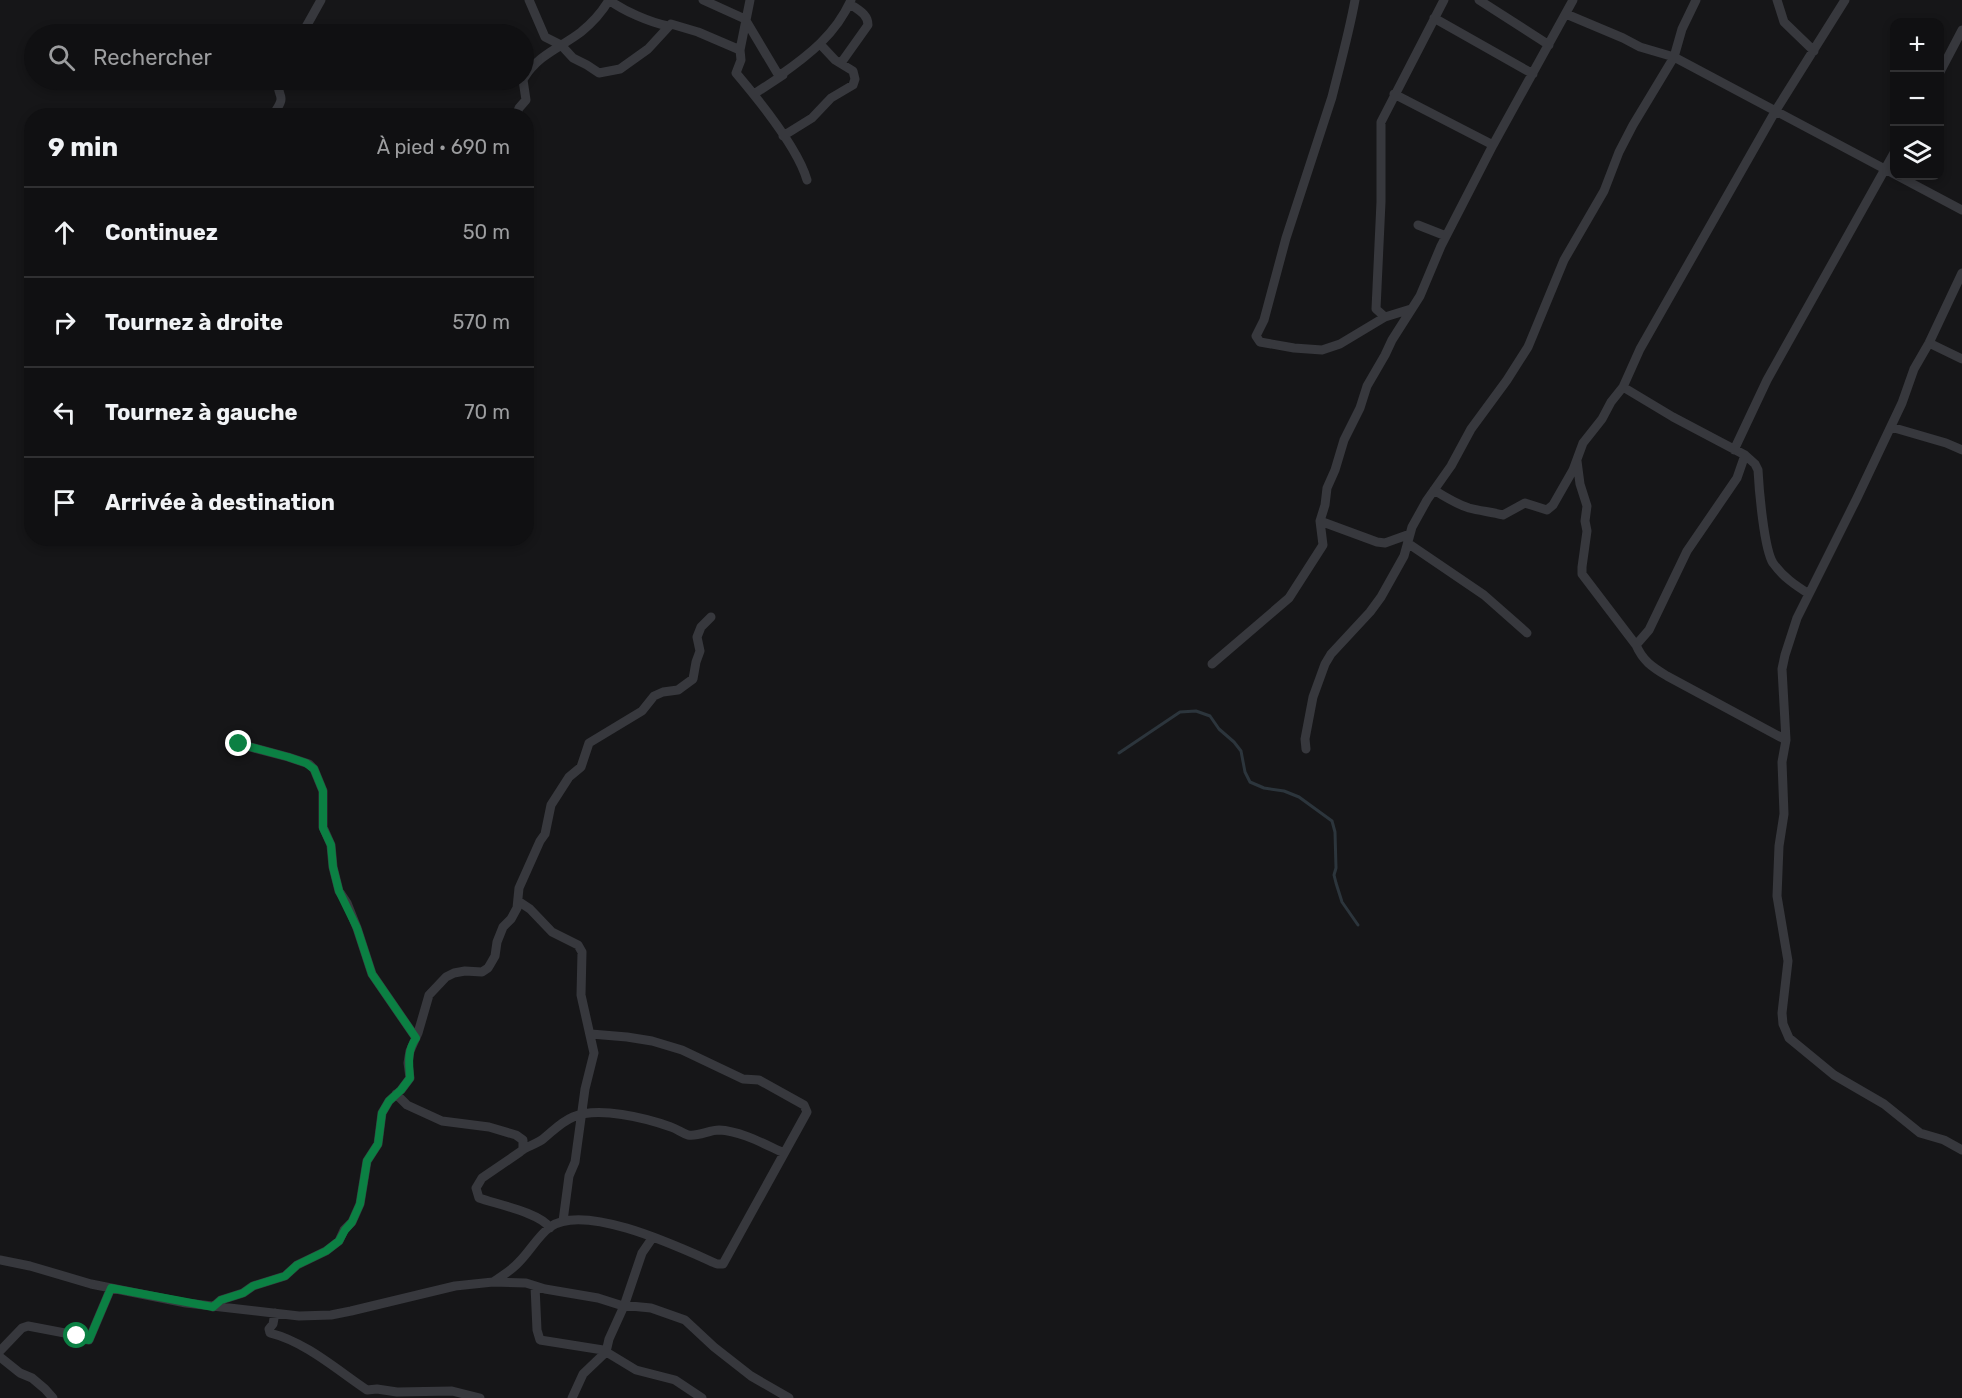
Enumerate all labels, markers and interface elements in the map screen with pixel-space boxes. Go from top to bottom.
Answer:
map controls [1890,18,1944,180]
button: + [1890,18,1944,72]
search box [24,24,534,90]
icon: search [45,41,78,74]
text: Rechercher [93,44,212,71]
button: − [1890,72,1944,126]
button: layers [1890,126,1944,180]
text: 9 min [48,132,118,163]
text: À pied · 690 m [377,135,510,159]
icon: ahead [48,216,81,249]
text: Continuez [105,219,218,246]
text: 50 m [463,220,510,244]
icon: right [48,306,81,339]
text: Tournez à droite [105,309,283,336]
text: 570 m [452,310,510,334]
icon: left [48,396,81,429]
text: Tournez à gauche [105,399,298,426]
text: 70 m [464,400,510,424]
icon: arrive [48,486,81,519]
text: Arrivée à destination [105,489,335,516]
route end [225,730,251,756]
route start [63,1322,89,1348]

